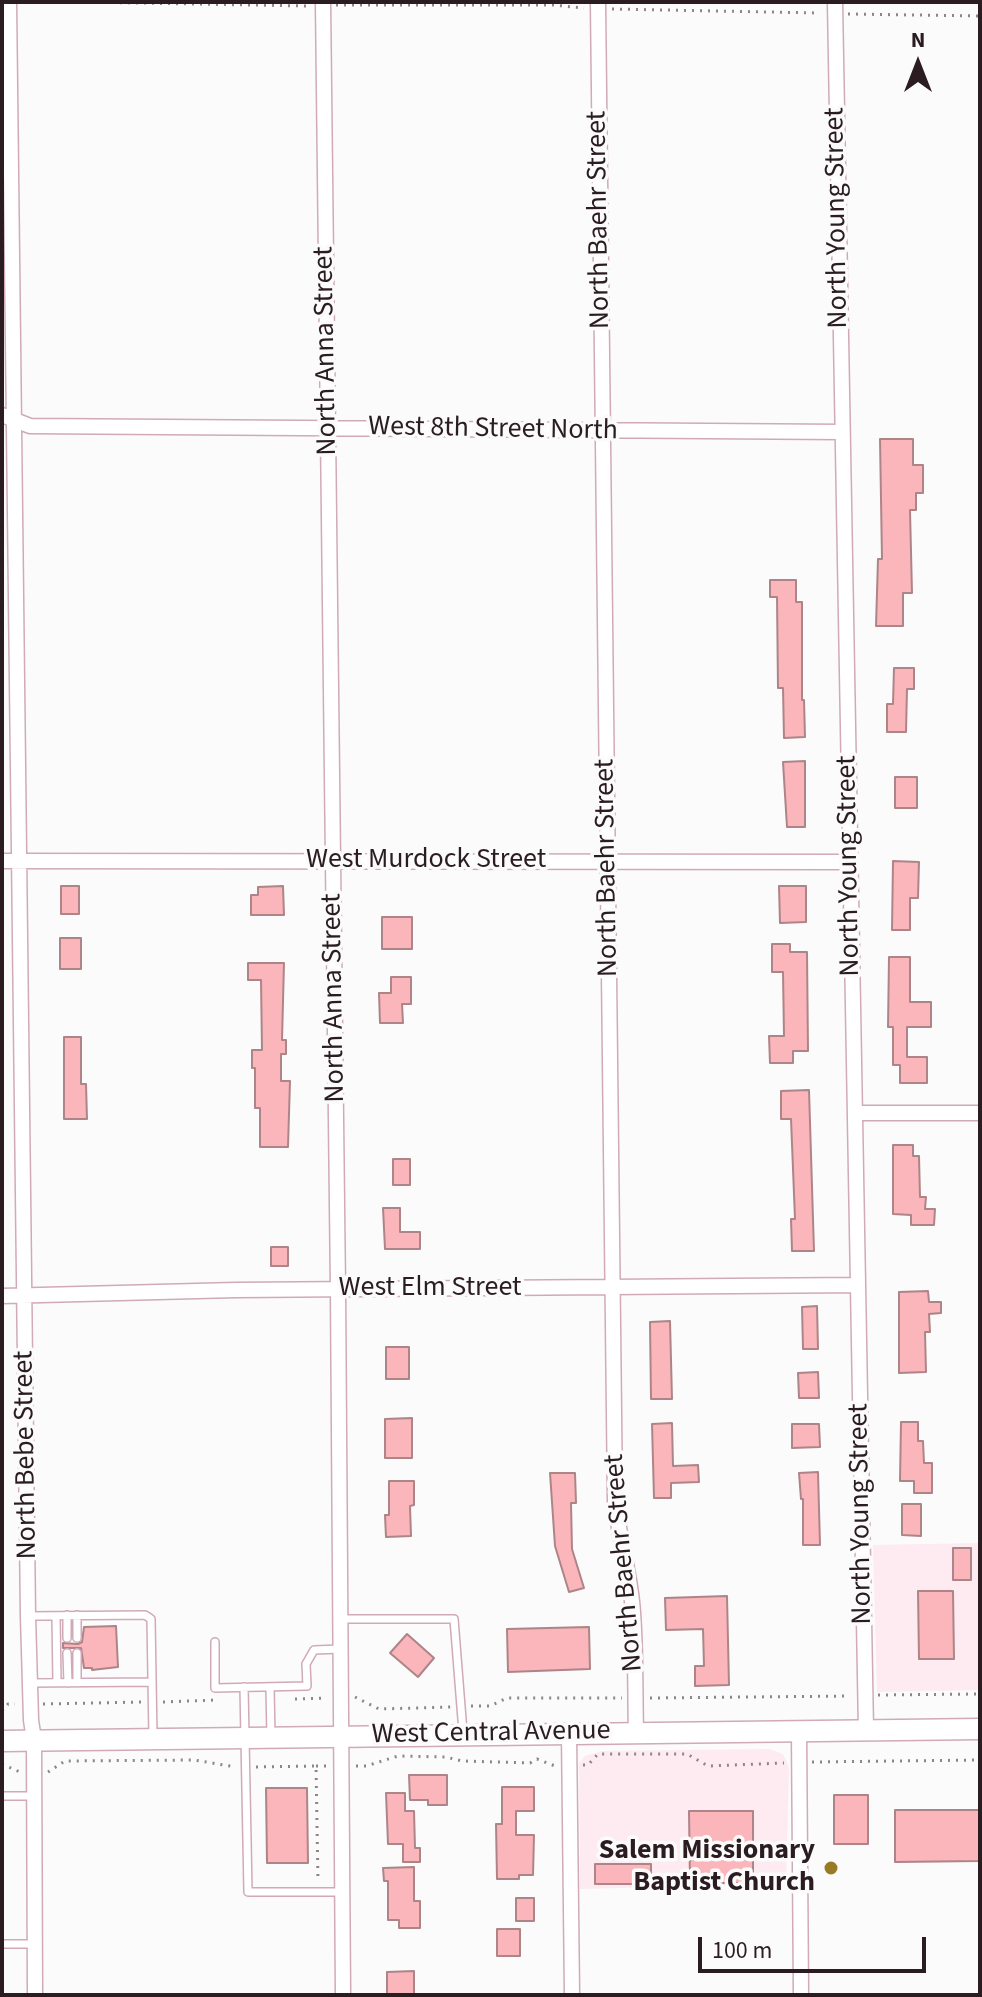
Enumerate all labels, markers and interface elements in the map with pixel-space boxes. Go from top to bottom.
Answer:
north arrow [878,24,958,104]
text: N [911,24,925,56]
street label: North Young Street [819,107,857,329]
street label: North Baehr Street [581,110,619,330]
street label: North Anna Street [308,246,346,456]
street label: West 8th Street North [368,411,618,449]
street label: North Young Street [831,755,869,977]
street label: North Baehr Street [589,758,627,978]
street label: West Murdock Street [306,844,546,878]
street label: North Anna Street [316,893,354,1103]
street label: West Elm Street [339,1272,521,1306]
street label: North Bebe Street [8,1350,46,1560]
street label: North Young Street [843,1403,881,1625]
street label: North Baehr Street [599,1453,651,1673]
street label: West Central Avenue [371,1715,611,1753]
place label: Salem Missionary Baptist Church [599,1835,815,1901]
marker: Salem Missionary Baptist Church [822,1859,840,1877]
scale bar [702,1921,930,1971]
text: 100 m [712,1933,772,1968]

